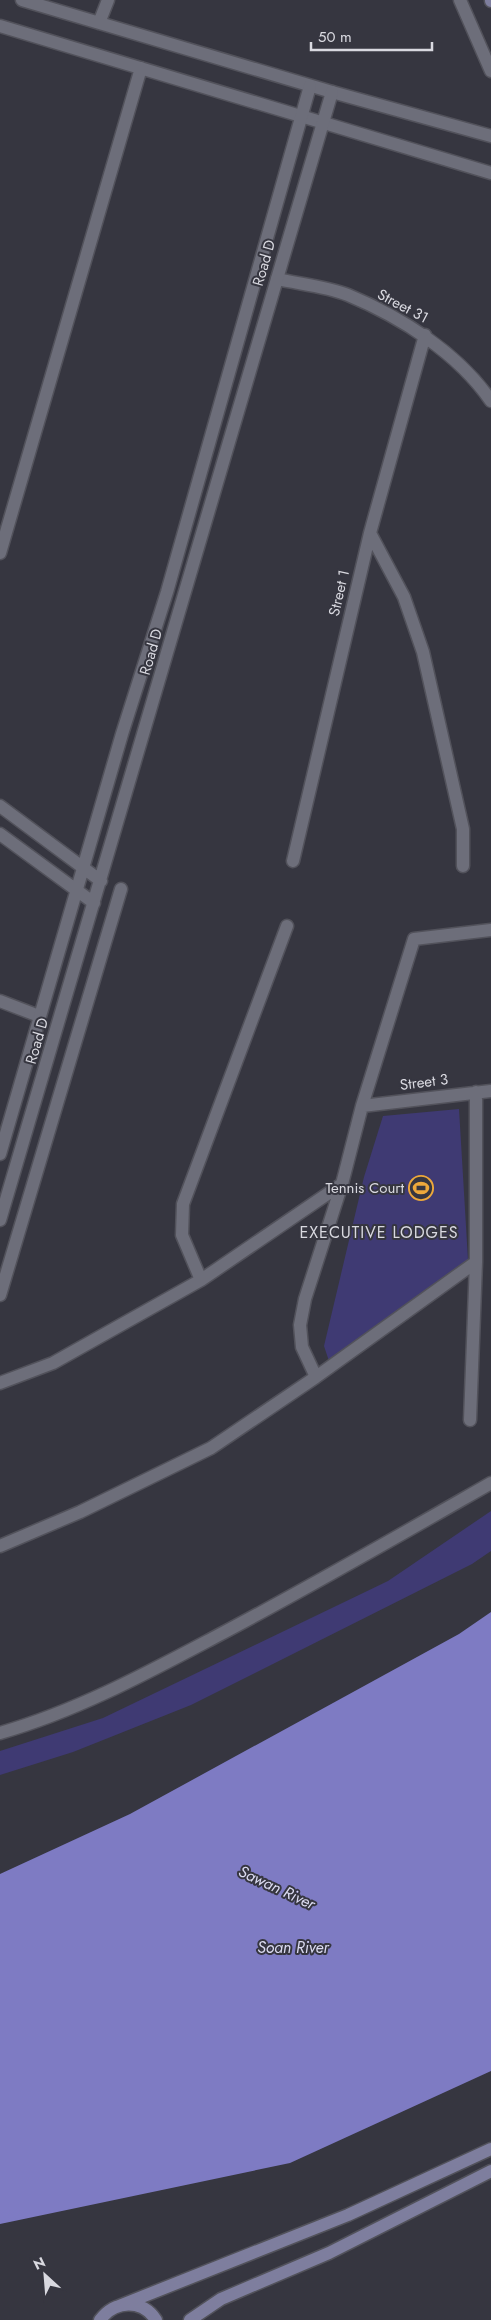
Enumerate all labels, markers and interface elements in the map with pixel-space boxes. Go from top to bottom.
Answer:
scale bar [311,20,432,52]
text: 50 m [318,26,352,48]
street label: Road D [247,237,281,289]
street label: Street 31 [373,283,433,329]
street label: Street 1 [323,568,355,618]
street label: Road D [134,626,168,678]
street label: Road D [20,1015,54,1067]
street label: Street 3 [399,1068,449,1096]
sports icon: Tennis Court [408,1175,434,1201]
place label: Tennis Court [326,1177,404,1199]
district label: EXECUTIVE LODGES [299,1221,459,1244]
water label: Sawan River [235,1860,320,1916]
water label: Soan River [257,1936,330,1959]
north arrow [20,2250,70,2300]
text: N [30,2252,49,2275]

